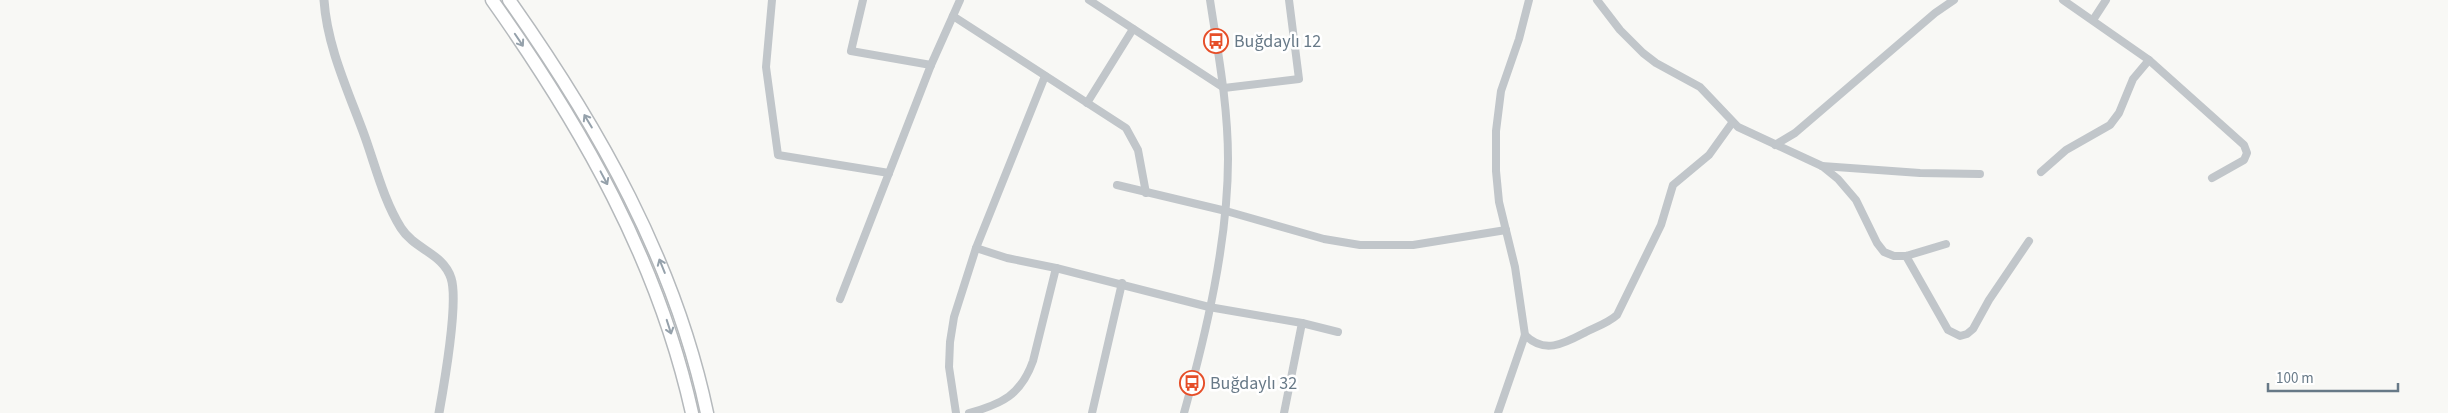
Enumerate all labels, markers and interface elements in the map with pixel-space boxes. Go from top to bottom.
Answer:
bus stop icon: Buğdaylı 12 [1203,28,1229,54]
place label: Buğdaylı 12 [1234,29,1321,54]
one-way arrow [514,33,524,47]
one-way arrow [583,115,593,129]
one-way arrow [600,171,610,185]
one-way arrow [656,259,666,274]
one-way arrow [664,319,674,335]
scale bar [2268,360,2398,392]
text: 100 m [2276,368,2314,389]
bus stop icon: Buğdaylı 32 [1179,370,1205,396]
place label: Buğdaylı 32 [1210,371,1297,396]

